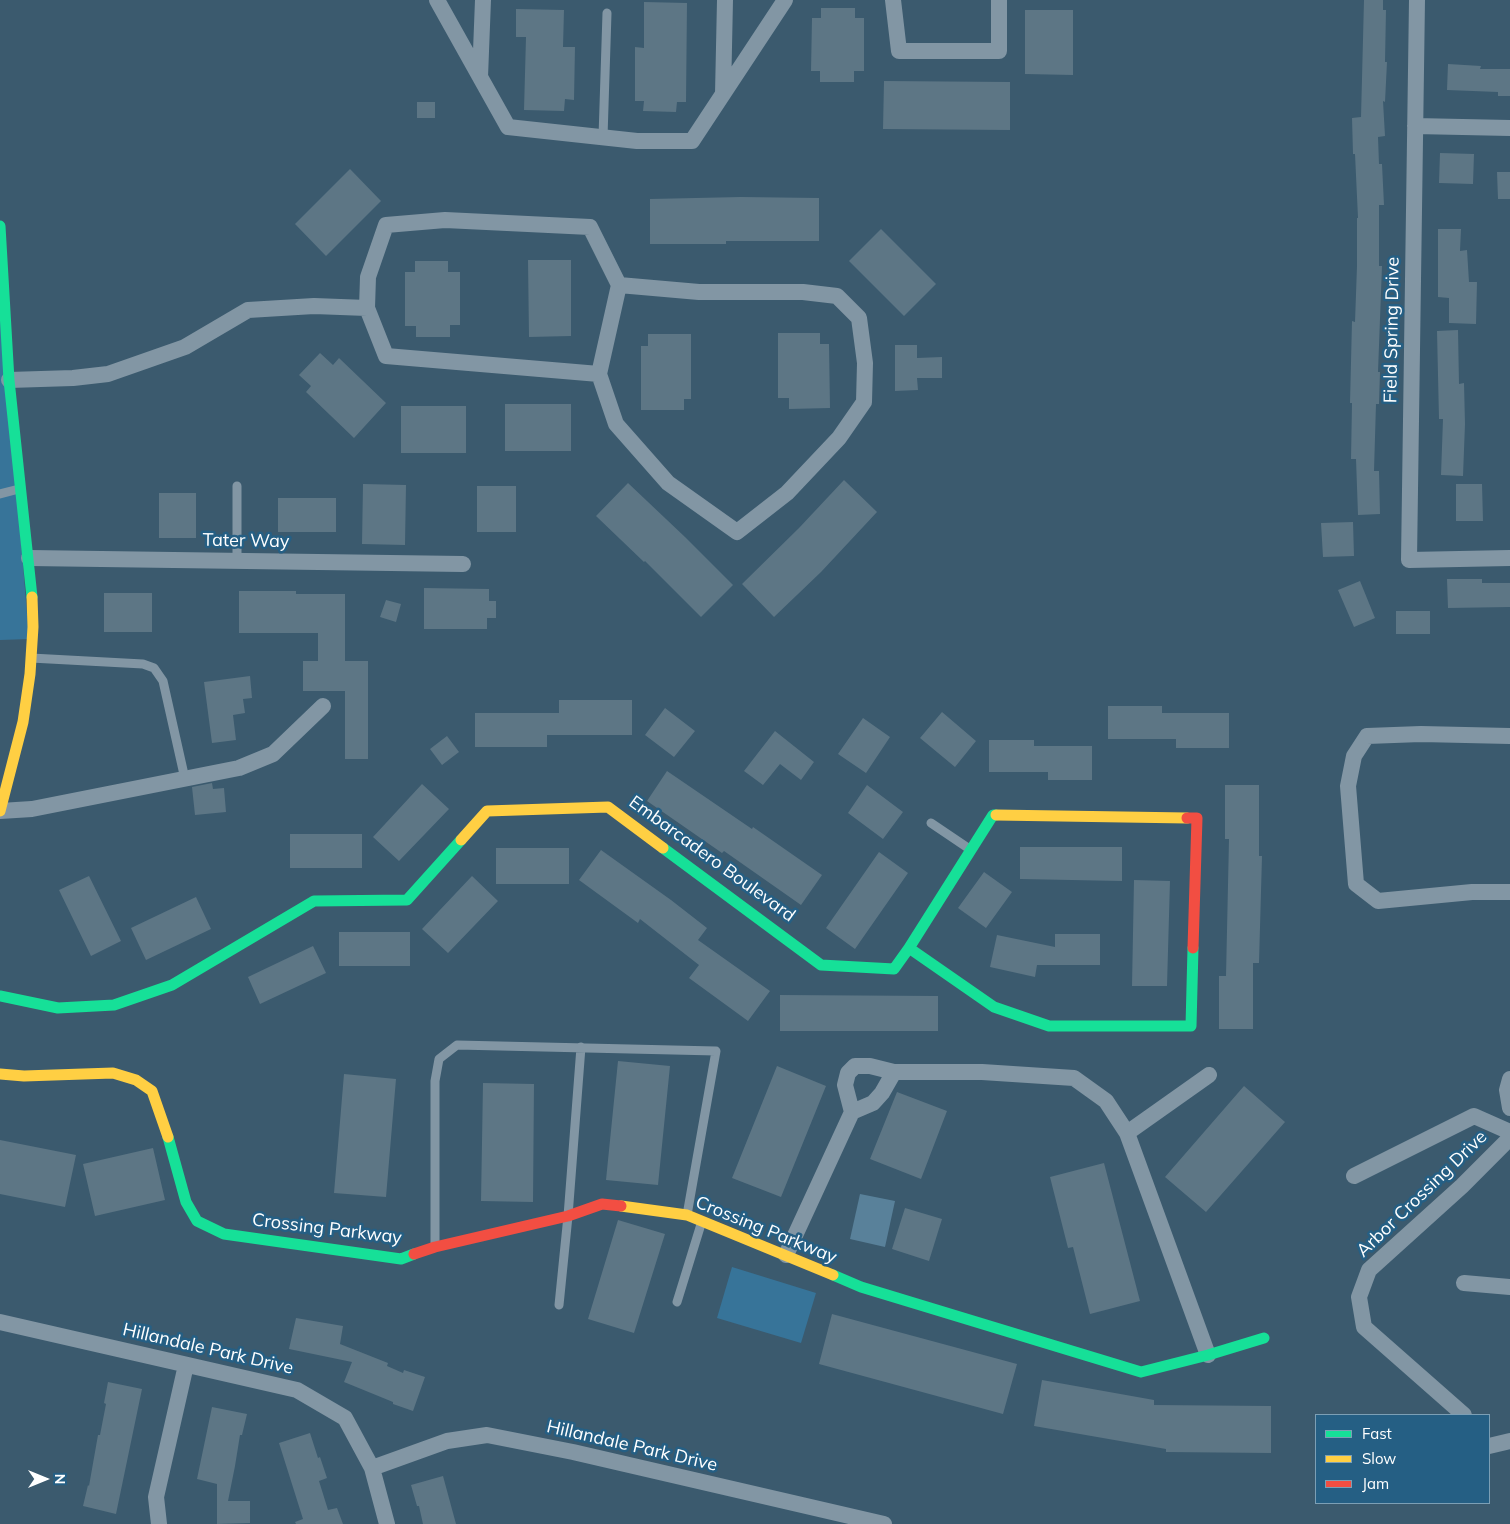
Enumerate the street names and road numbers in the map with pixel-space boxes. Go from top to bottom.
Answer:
street label: Field Spring Drive [1380,257,1404,403]
street label: Tater Way [202,529,290,553]
street label: Embarcadero Boulevard [625,791,799,927]
street label: Arbor Crossing Drive [1352,1126,1492,1262]
street label: Crossing Parkway [692,1192,840,1268]
street label: Crossing Parkway [251,1209,403,1249]
street label: Hillandale Park Drive [121,1319,295,1379]
street label: Hillandale Park Drive [545,1416,719,1476]

